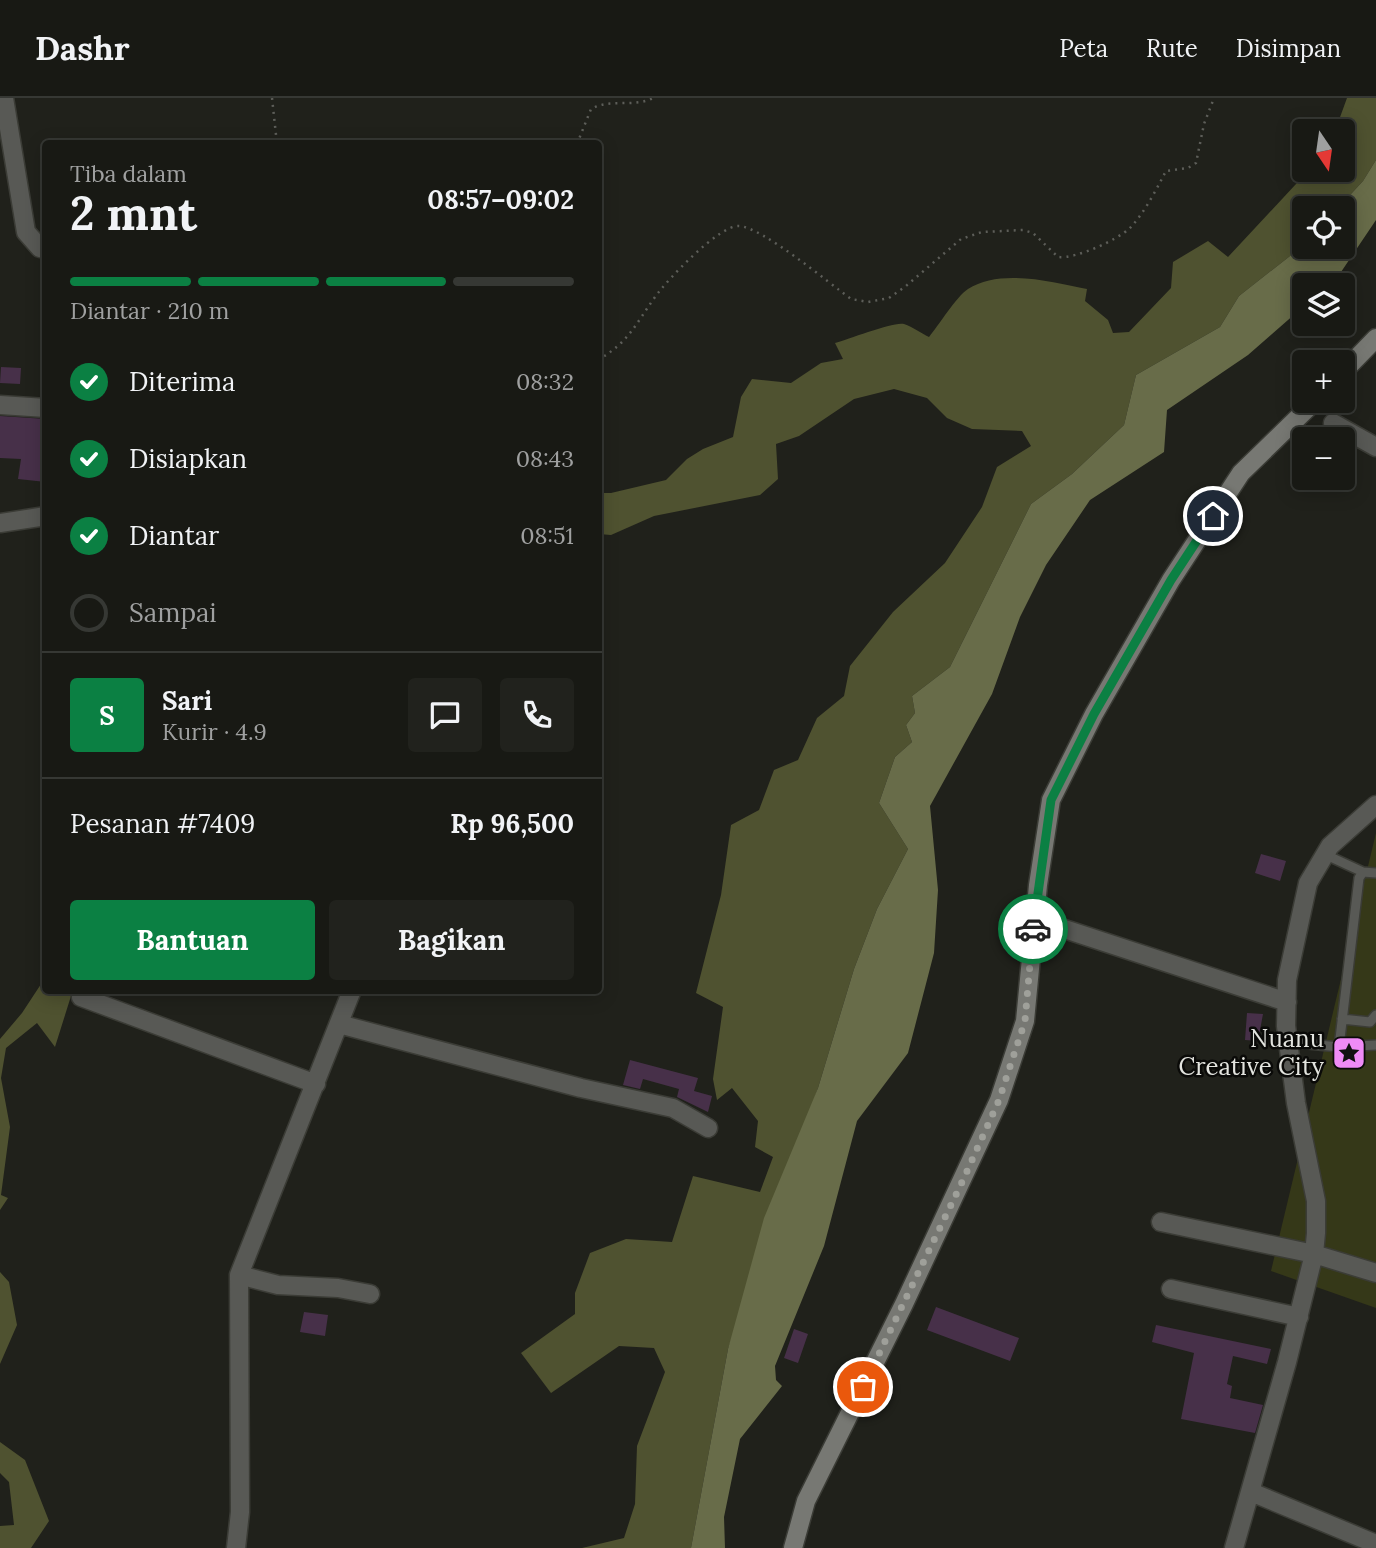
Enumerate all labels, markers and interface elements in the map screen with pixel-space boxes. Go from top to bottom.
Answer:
text: Dashr [35,27,129,69]
text: Peta [1059,33,1108,64]
text: Rute [1146,33,1198,64]
text: Disimpan [1236,33,1341,64]
north arrow [1292,119,1354,182]
map controls [1292,119,1355,490]
text: Tiba dalam [70,159,187,188]
text: 08:57–09:02 [427,183,574,216]
text: 2 mnt [70,184,197,243]
button: locate [1292,196,1355,259]
button: layers [1292,273,1355,336]
text: Diantar · 210 m [70,296,229,325]
button: + [1292,350,1355,413]
icon: check [70,363,108,401]
text: Diterima [129,365,235,398]
text: 08:32 [516,367,574,396]
button: − [1292,427,1355,490]
icon: check [70,440,108,478]
text: Disiapkan [129,442,247,475]
text: 08:43 [516,444,574,473]
pin [1183,486,1243,546]
icon: home [1194,497,1232,535]
icon: check [70,517,108,555]
text: Diantar [129,519,219,552]
text: 08:51 [520,521,574,550]
text: Sampai [129,596,217,629]
button: chat [408,678,482,752]
button: phone [500,678,574,752]
text: Sari [162,684,212,717]
text: S [99,699,115,732]
text: Kurir · 4.9 [162,717,267,746]
text: Pesanan #7409 [70,807,255,840]
text: Rp 96,500 [450,807,574,840]
courier [998,894,1068,964]
button: Bantuan [70,900,315,980]
button: Bagikan [329,900,574,980]
icon: car [1014,910,1052,948]
place label: Nuanu Creative City [1179,1023,1324,1082]
place icon: Nuanu Creative City [1330,1034,1368,1072]
pin [833,1357,893,1417]
icon: bag [844,1368,882,1406]

